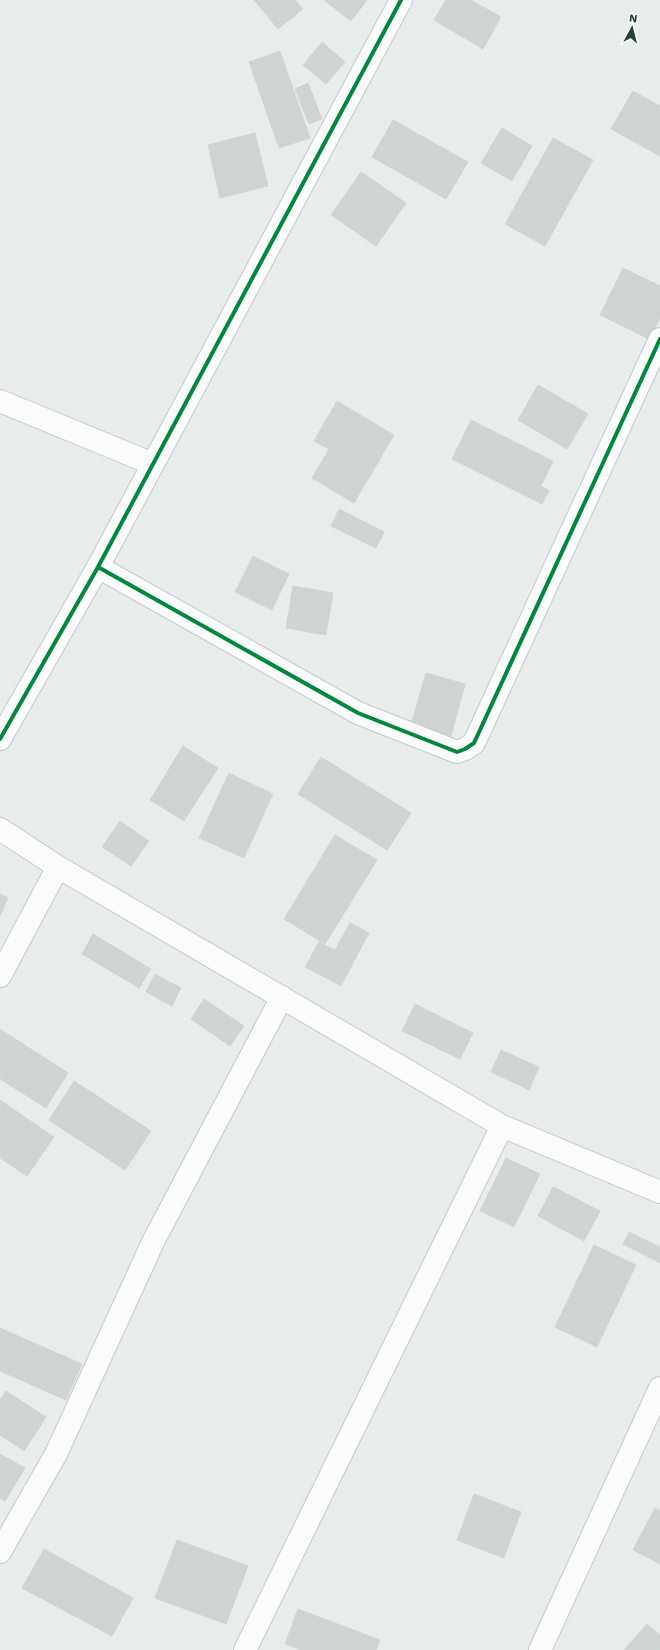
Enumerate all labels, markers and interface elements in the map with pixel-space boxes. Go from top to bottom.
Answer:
north arrow [612,8,652,48]
text: N [628,12,638,26]

